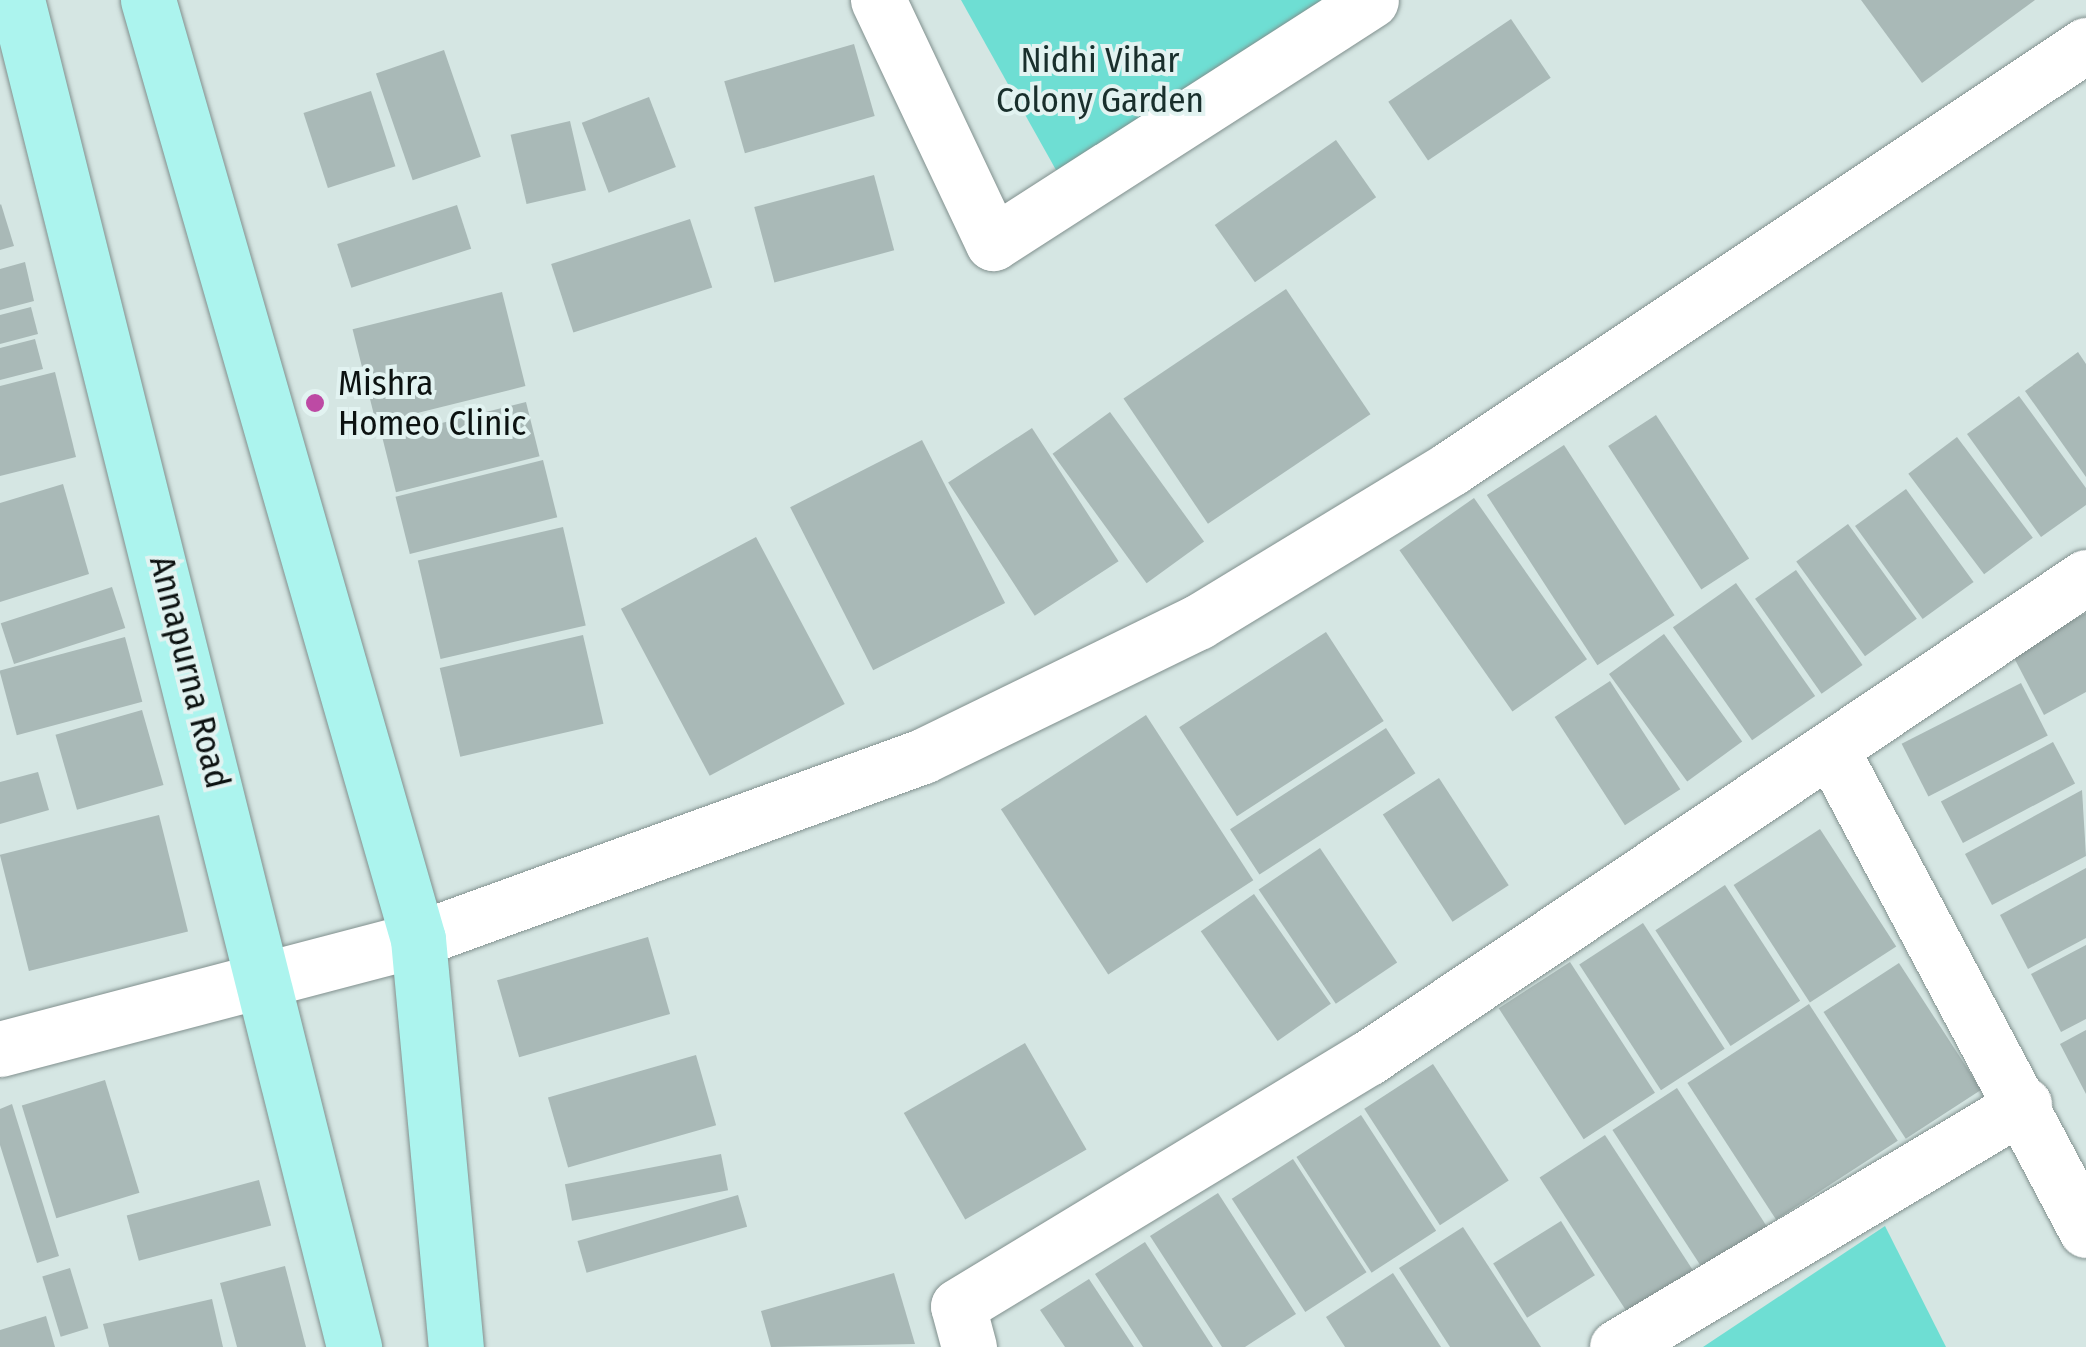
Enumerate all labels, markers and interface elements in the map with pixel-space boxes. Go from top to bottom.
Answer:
park label: Nidhi Vihar Colony Garden [996,39,1204,121]
place label: Mishra Homeo Clinic [338,362,526,444]
marker: Mishra Homeo Clinic [302,390,328,416]
street label: Annapurna Road [141,551,239,793]

